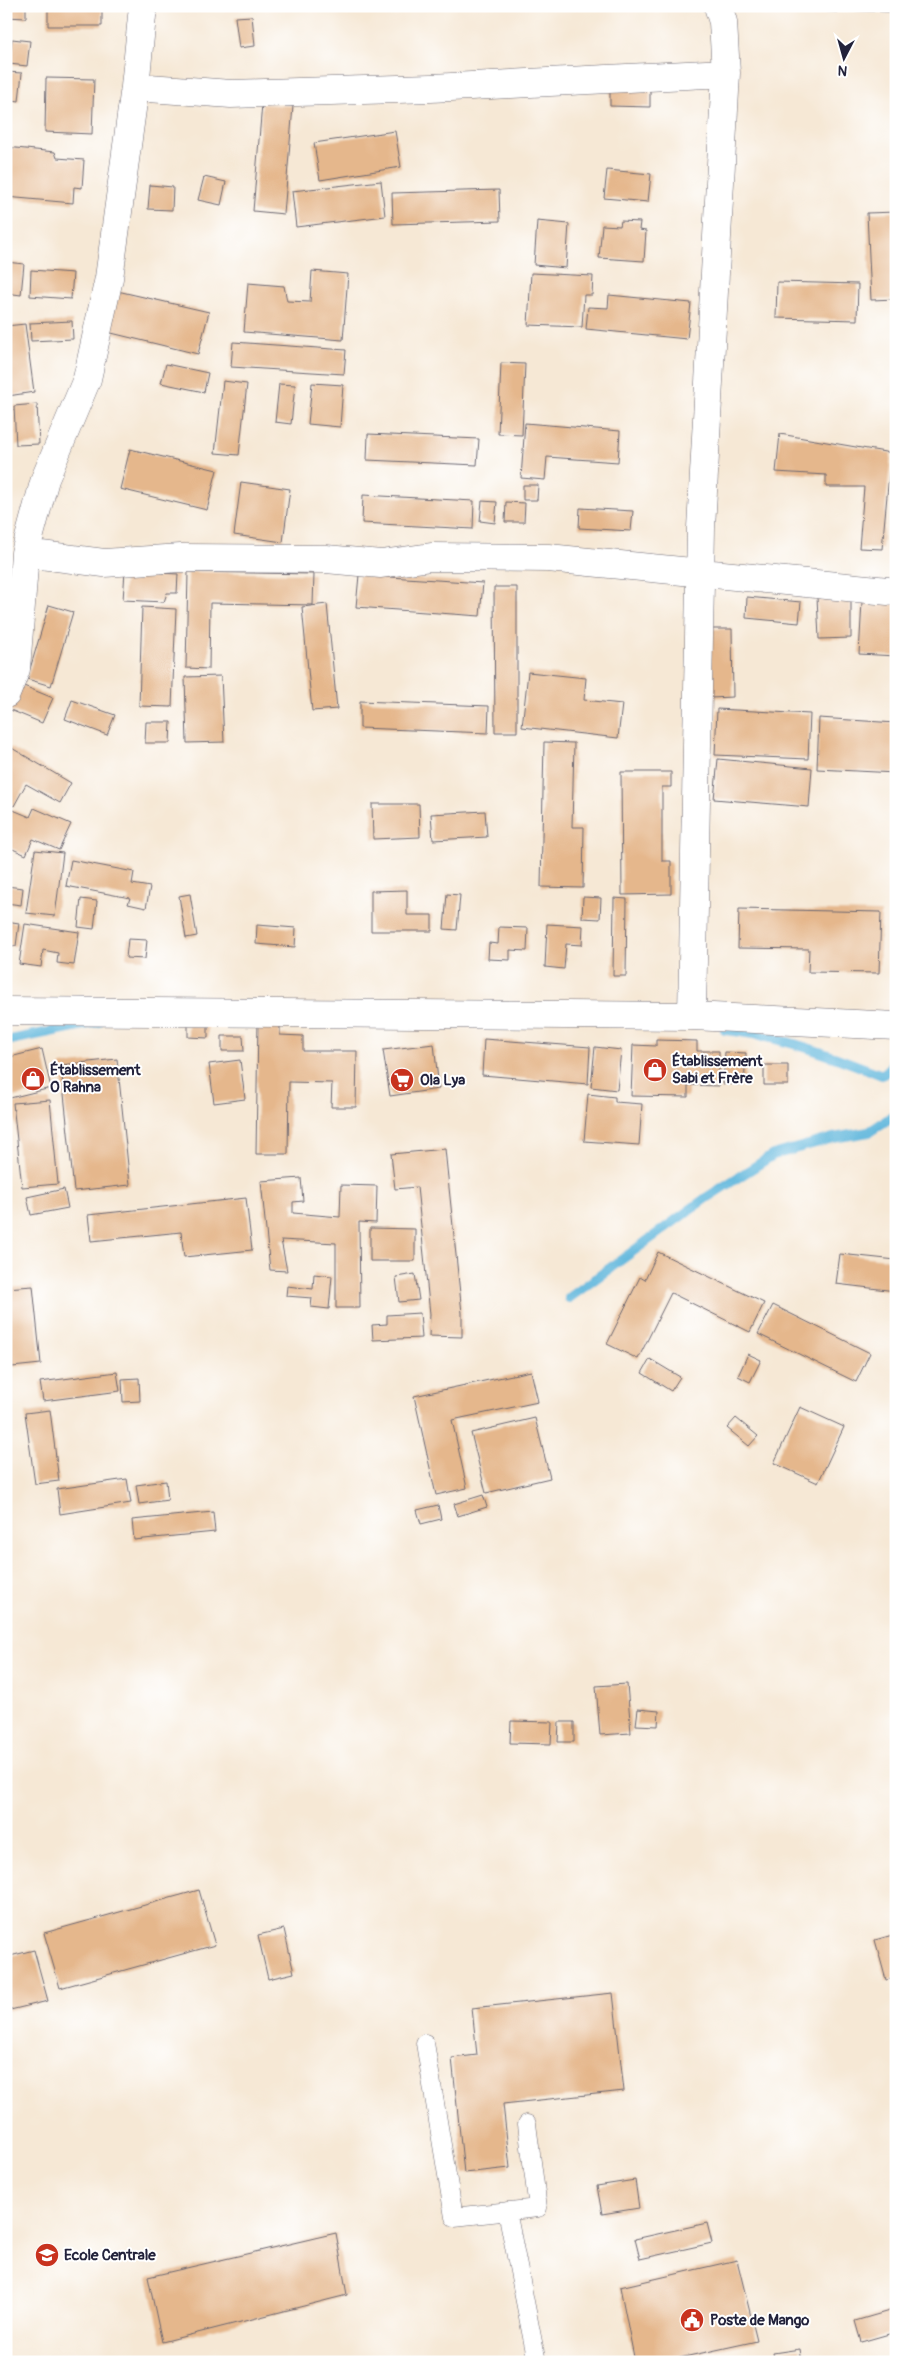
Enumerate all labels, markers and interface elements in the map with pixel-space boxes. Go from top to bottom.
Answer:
north arrow [820,32,870,82]
text: N [837,61,848,79]
place label: Établissement Sabi et Frère [672,1052,763,1088]
shop icon: Établissement Sabi et Frère [642,1057,668,1083]
place label: Établissement O Rahna [50,1061,141,1097]
shop icon: Établissement O Rahna [20,1066,46,1092]
supermarket icon: Ola Lya [389,1067,415,1093]
place label: Ola Lya [420,1071,465,1090]
school or university icon: Ecole Centrale [34,2242,60,2268]
place label: Ecole Centrale [64,2246,156,2265]
public building icon: Poste de Mango [679,2307,705,2333]
place label: Poste de Mango [710,2311,809,2330]

